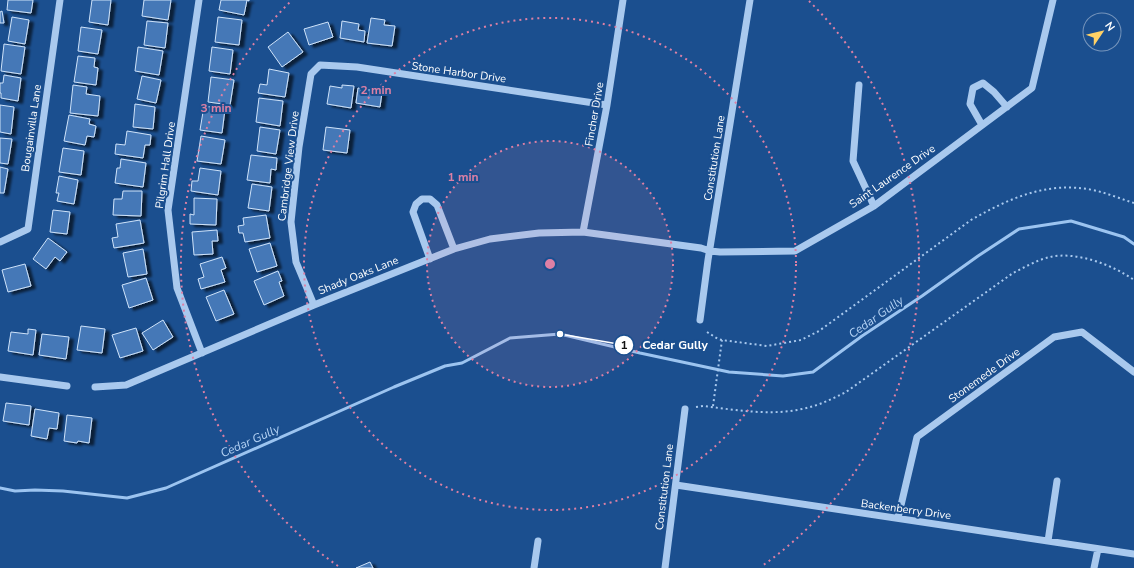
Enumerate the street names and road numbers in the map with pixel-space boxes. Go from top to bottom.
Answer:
street label: Stone Harbor Drive [411,58,507,87]
street label: Fincher Drive [581,81,608,147]
street label: Bougainvilla Lane [18,83,45,173]
street label: Cambridge View Drive [274,110,303,222]
street label: Constitution Lane [700,114,729,202]
street label: Pilgrim Hall Drive [152,121,179,209]
street label: Saint Laurence Drive [846,141,938,212]
street label: Shady Oaks Lane [316,252,401,298]
street label: Stonemede Drive [945,344,1023,407]
street label: Constitution Lane [652,443,677,531]
street label: Backenberry Drive [860,496,952,523]

